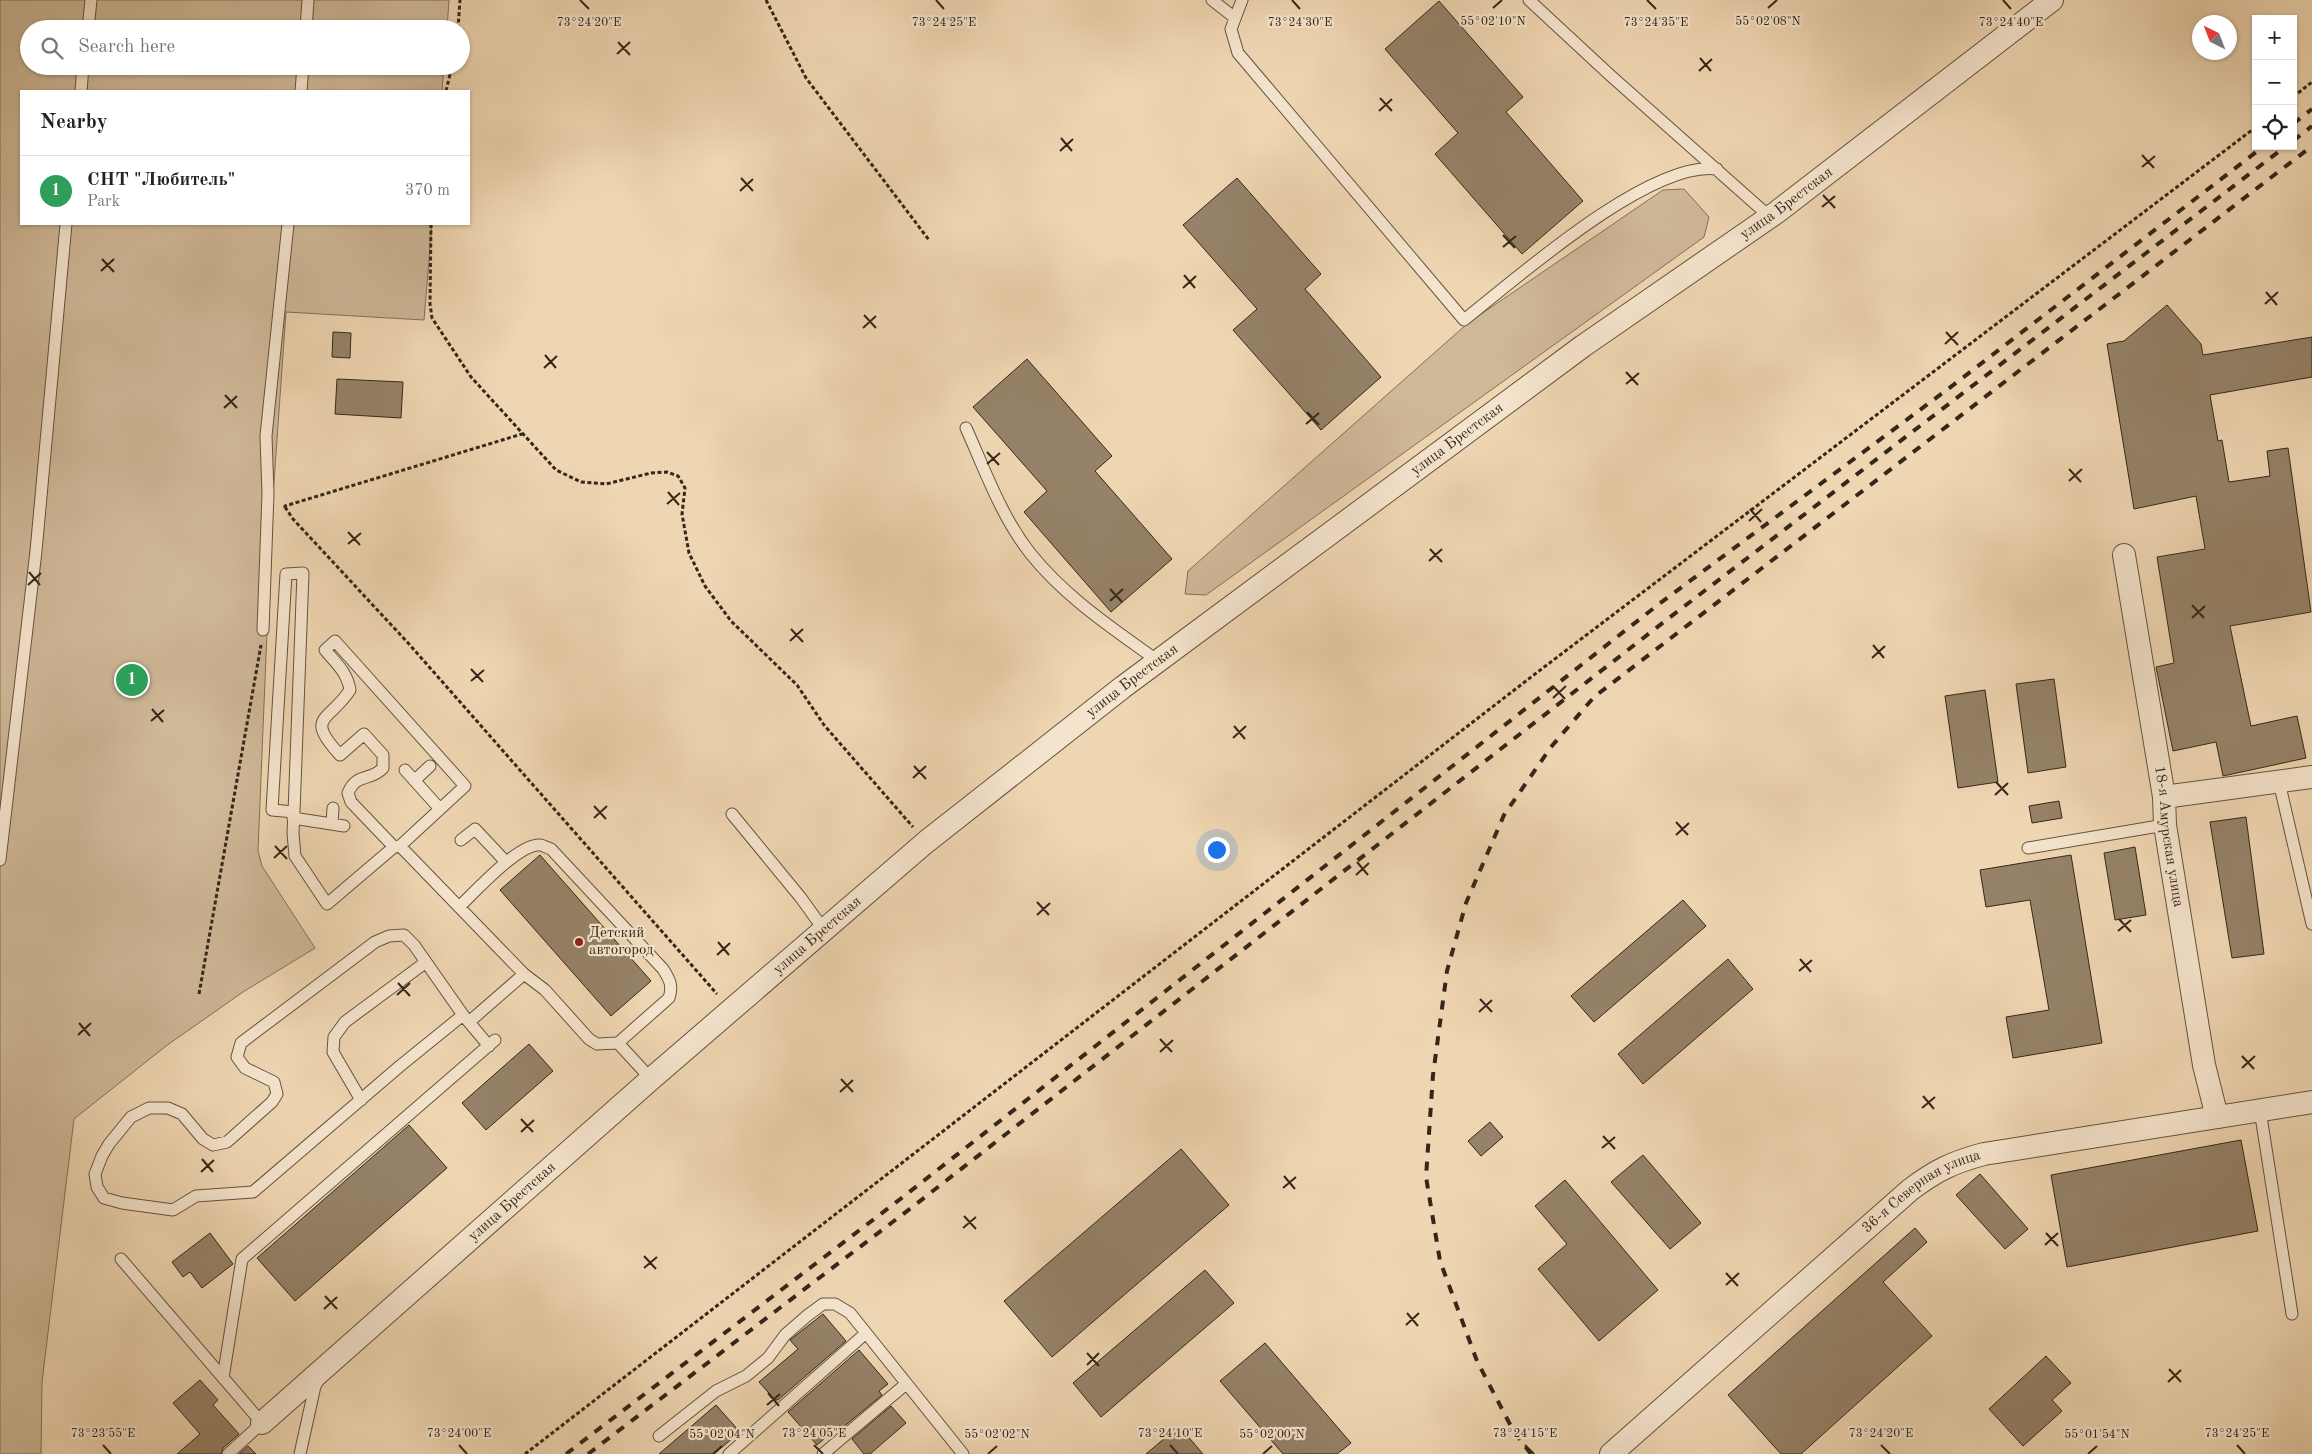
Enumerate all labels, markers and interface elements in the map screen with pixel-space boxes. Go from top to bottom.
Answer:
text: 55°02'10"N [1460,15,1526,28]
text: 55°02'08"N [1735,15,1801,28]
north arrow [2192,15,2237,60]
map controls [2252,15,2297,150]
button: + [2252,15,2297,60]
text: 73°24'25"E [912,16,976,29]
text: 73°24'35"E [1624,16,1688,29]
text: 73°24'20"E [557,17,621,29]
text: 73°24'30"E [1268,17,1332,29]
text: 73°24'40"E [1979,17,2043,29]
search box [20,20,470,75]
icon: search [38,34,66,62]
text: Search here [78,38,175,57]
button: − [2252,60,2297,105]
button: locate [2252,105,2297,150]
text: Nearby [40,112,108,133]
street label: улица Брестская [1738,164,1836,243]
text: СНТ "Любитель" [87,171,235,190]
text: 1 [51,183,61,199]
text: 370 m [405,183,450,199]
text: Park [87,194,120,210]
street label: улица Брестская [1408,400,1506,478]
street label: улица Брестская [1083,641,1181,720]
pin: 1 [116,661,148,699]
street label: 18-я Амурская улица [2151,765,2186,909]
your location [1204,837,1230,863]
street label: улица Брестская [771,894,864,977]
place label: Детский автогород [589,926,654,958]
marker: Детский автогород [573,936,585,948]
street label: 36-я Северная улица [1859,1148,1983,1236]
street label: улица Брестская [466,1159,559,1244]
text: 73°23'55"E [71,1427,135,1440]
text: 73°24'05"E [782,1427,846,1440]
text: 73°24'15"E [1493,1427,1557,1440]
text: 73°24'25"E [2205,1427,2269,1440]
text: 73°24'00"E [427,1428,491,1440]
text: 55°02'04"N [689,1428,755,1441]
text: 55°02'02"N [964,1428,1030,1441]
text: 73°24'10"E [1138,1428,1202,1440]
text: 55°02'00"N [1239,1428,1305,1441]
text: 73°24'20"E [1849,1428,1913,1440]
text: 55°01'54"N [2064,1428,2130,1441]

